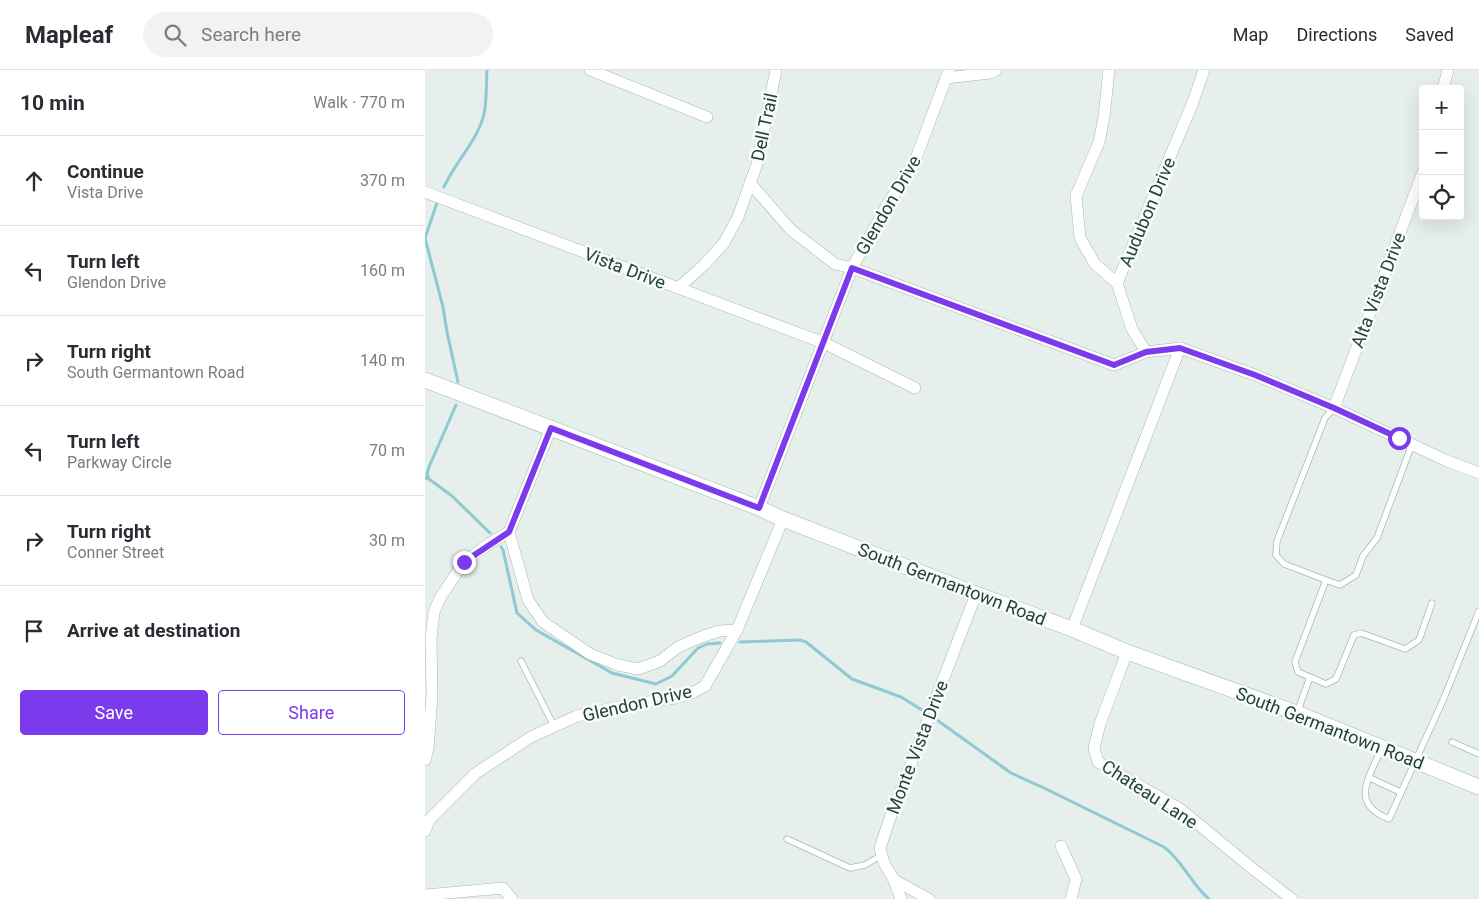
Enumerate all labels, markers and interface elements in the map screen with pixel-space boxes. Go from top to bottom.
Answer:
search box [143,12,493,57]
text: Mapleaf [25,21,113,49]
icon: search [161,21,189,49]
text: Search here [201,23,301,46]
text: Map [1233,24,1268,45]
text: Directions [1296,24,1377,45]
text: Saved [1405,24,1454,45]
map controls [1419,85,1464,220]
button: + [1419,85,1464,130]
text: 10 min [20,91,85,115]
street label: Dell Trail [747,91,781,163]
text: Walk · 770 m [313,93,405,112]
button: − [1419,130,1464,175]
street label: Glendon Drive [851,152,925,258]
street label: Audubon Drive [1115,154,1179,270]
text: Continue [67,160,144,183]
icon: ahead [20,167,48,195]
text: 370 m [360,171,405,190]
button: locate [1419,175,1464,220]
text: Vista Drive [67,183,143,202]
street label: Alta Vista Drive [1346,229,1410,351]
street label: Vista Drive [581,243,669,293]
text: Turn left [67,250,140,273]
icon: left [20,257,48,285]
text: 160 m [360,261,405,280]
text: Glendon Drive [67,273,166,292]
text: Turn right [67,340,151,363]
icon: right [20,347,48,375]
text: 140 m [360,351,405,370]
text: South Germantown Road [67,363,245,382]
route start [1388,427,1411,450]
text: Turn left [67,430,140,453]
icon: left [20,437,48,465]
text: 70 m [369,441,405,460]
text: Parkway Circle [67,453,172,472]
text: Turn right [67,520,151,543]
icon: right [20,527,48,555]
text: 30 m [369,531,405,550]
street label: South Germantown Road [855,538,1049,630]
text: Conner Street [67,543,164,562]
route end [453,551,476,574]
icon: arrive [20,617,48,645]
text: Arrive at destination [67,619,240,642]
street label: Monte Vista Drive [882,677,952,817]
street label: Glendon Drive [580,680,694,726]
street label: South Germantown Road [1233,682,1427,774]
button: Save [20,690,208,735]
button: Share [218,690,405,735]
street label: Chateau Lane [1098,755,1202,833]

